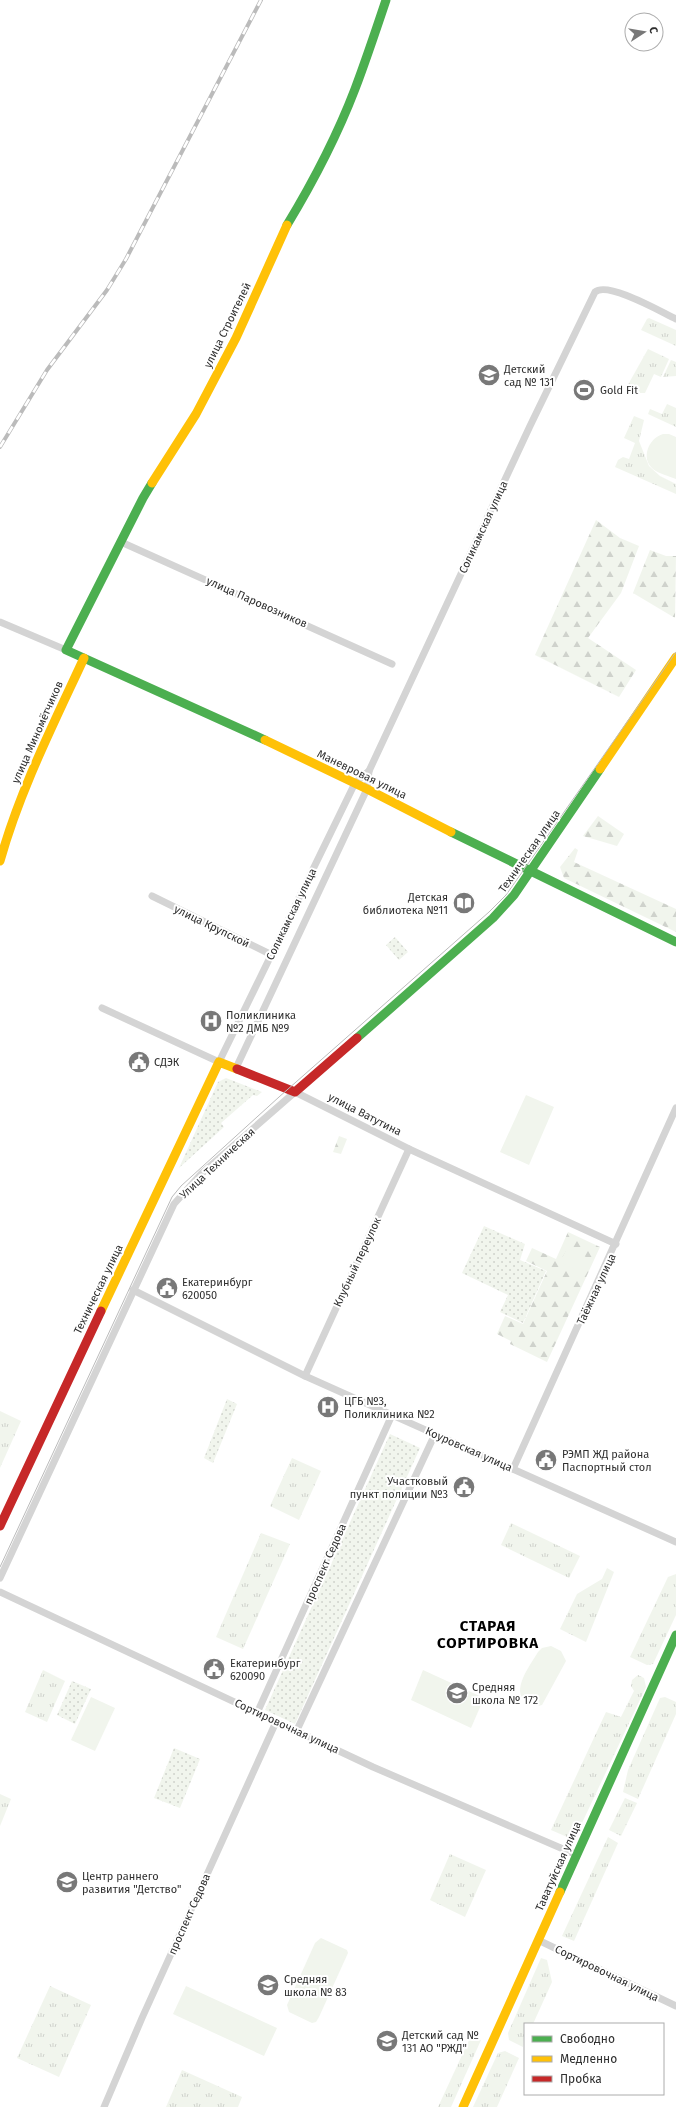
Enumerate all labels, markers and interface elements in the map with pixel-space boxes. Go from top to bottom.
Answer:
north arrow [624,12,664,52]
text: С [646,26,660,35]
street label: улица Строителей [201,280,254,370]
school or university icon: Детский сад № 131 [476,362,502,388]
place label: Детский сад № 131 [503,363,554,389]
sports icon: Gold Fit [571,377,597,403]
place label: Gold Fit [600,384,638,397]
street label: Соликамская улица [456,479,511,576]
street label: улица Паровозников [204,574,309,631]
street label: улица Миномётчиков [9,679,66,785]
street label: Маневровая улица [315,747,409,802]
street label: Техническая улица [496,807,563,895]
street label: Соликамская улица [264,866,319,962]
library icon: Детская библиотека №11 [451,890,477,916]
place label: Детская библиотека №11 [363,891,448,917]
street label: улица Крупской [172,903,252,950]
hospital icon: Поликлиника №2 ДМБ №9 [198,1008,224,1034]
place label: Поликлиника №2 ДМБ №9 [226,1009,296,1035]
public building icon: СДЭК [126,1049,152,1075]
place label: СДЭК [154,1056,180,1069]
street label: улица Ватутина [326,1090,404,1139]
street label: Улица Техническая [177,1125,258,1202]
street label: Клубный переулок [331,1215,384,1309]
street label: Техническая улица [71,1242,126,1336]
street label: Таёжная улица [574,1252,619,1327]
public building icon: Екатеринбург 620050 [154,1275,180,1301]
place label: Екатеринбург 620050 [182,1276,253,1302]
hospital icon: ЦГБ №3, Поликлиника №2 [315,1394,341,1420]
place label: ЦГБ №3, Поликлиника №2 [344,1395,435,1421]
street label: Коуровская улица [423,1424,514,1474]
public building icon: РЭМП ЖД района Паспортный стол [533,1447,559,1473]
place label: РЭМП ЖД района Паспортный стол [562,1448,652,1474]
public building icon: Участковый пункт полиции №3 [451,1474,477,1500]
place label: Участковый пункт полиции №3 [350,1475,448,1501]
street label: проспект Седова [302,1522,349,1607]
district label: СТАРАЯ СОРТИРОВКА [437,1617,539,1652]
public building icon: Екатеринбург 620090 [201,1656,227,1682]
place label: Екатеринбург 620090 [230,1657,301,1683]
school or university icon: Средняя школа № 172 [444,1680,470,1706]
place label: Средняя школа № 172 [472,1681,538,1707]
street label: Сортировочная улица [232,1696,341,1756]
street label: Таватуйская улица [533,1820,584,1913]
school or university icon: Центр раннего развития "Детство" [54,1869,80,1895]
place label: Центр раннего развития "Детство" [82,1870,181,1896]
street label: проспект Седова [166,1872,213,1957]
street label: Сортировочная улица [553,1943,661,2004]
school or university icon: Средняя школа № 83 [255,1972,281,1998]
place label: Средняя школа № 83 [284,1973,347,1999]
legend [524,2023,664,2095]
school or university icon: Детский сад № 131 АО "РЖД" [374,2028,400,2054]
place label: Детский сад № 131 АО "РЖД" [401,2029,479,2055]
text: Свободно [560,2032,615,2046]
text: Медленно [560,2052,617,2066]
text: Пробка [560,2072,602,2086]

